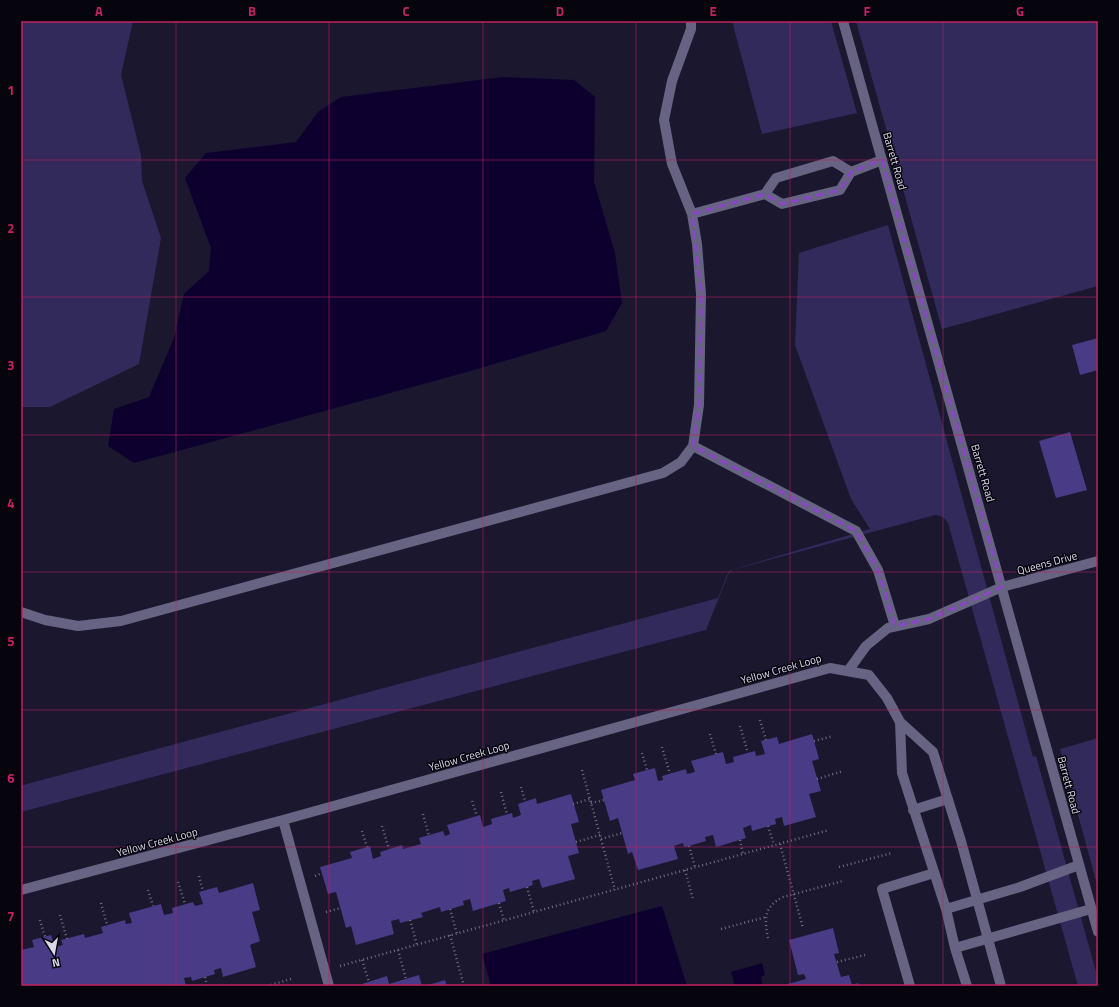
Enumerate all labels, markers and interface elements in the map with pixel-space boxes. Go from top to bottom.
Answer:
text: A [95,1,103,21]
text: B [248,1,256,21]
text: C [402,1,410,21]
text: D [556,1,564,21]
text: E [709,1,717,21]
text: F [864,1,871,21]
text: G [1016,1,1024,21]
text: 1 [7,80,15,100]
street label: Barrett Road [879,130,911,192]
text: 2 [7,218,15,238]
text: 3 [7,355,15,375]
street label: Barrett Road [967,442,999,504]
text: 4 [7,493,15,513]
street label: Queens Drive [1015,547,1079,579]
text: 5 [7,631,15,651]
street label: Yellow Creek Loop [739,650,823,688]
street label: Yellow Creek Loop [427,737,511,775]
street label: Barrett Road [1054,754,1084,816]
text: 6 [7,768,15,788]
street label: Yellow Creek Loop [115,823,200,861]
text: 7 [7,906,15,926]
north arrow [34,933,74,973]
text: N [51,954,61,971]

